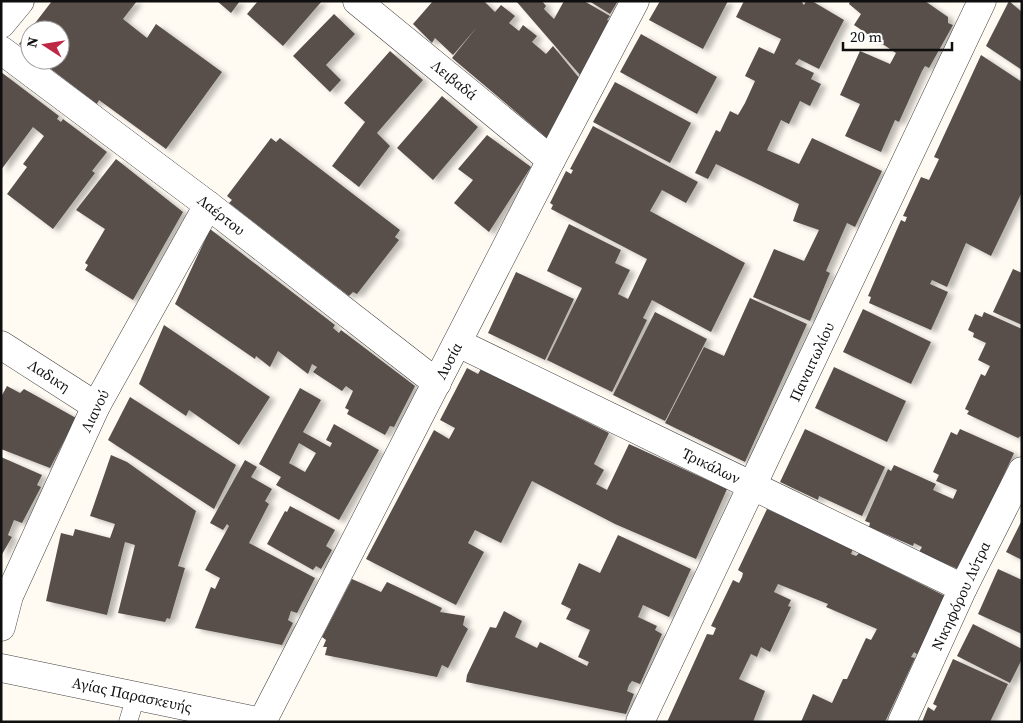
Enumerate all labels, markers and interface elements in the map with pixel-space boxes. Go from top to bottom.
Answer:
north arrow [20,20,70,70]
scale bar [843,20,952,52]
text: 20 m [850,26,882,47]
text: N [21,35,43,49]
street label: Λειβαδά [427,55,482,105]
street label: Λαέρτου [193,189,250,240]
street label: Παναιτωλίου [784,319,839,405]
street label: Λυσία [430,338,467,383]
street label: Λαδικη [24,354,74,397]
street label: Λιανού [75,386,114,436]
street label: Τρικάλων [678,442,744,489]
street label: Νικηφόρου Λύτρα [926,537,995,654]
street label: Αγίας Παρασκευής [70,672,194,717]

